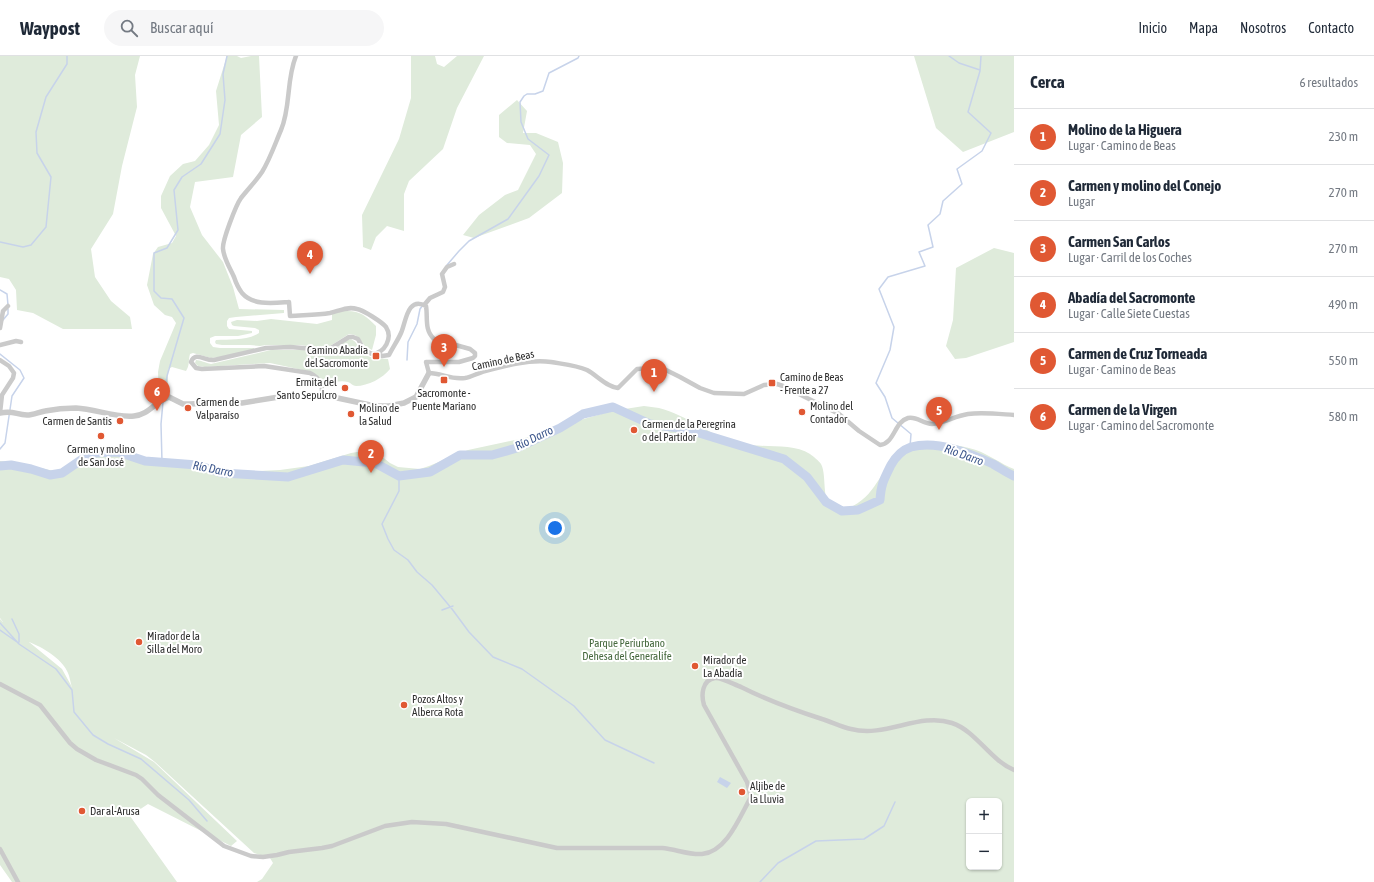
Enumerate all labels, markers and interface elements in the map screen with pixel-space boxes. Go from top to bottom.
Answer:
search box [104,10,384,46]
text: Waypost [20,17,80,39]
icon: search [118,17,140,39]
text: Buscar aquí [150,19,213,36]
text: Inicio [1138,20,1167,36]
text: Mapa [1189,20,1218,36]
text: Nosotros [1240,20,1286,36]
text: Contacto [1308,20,1354,36]
text: Cerca [1030,72,1065,92]
text: 6 resultados [1299,75,1358,90]
text: Molino de la Higuera [1068,121,1182,138]
text: 1 [1040,129,1046,144]
text: 230 m [1329,129,1358,144]
text: Lugar · Camino de Beas [1068,138,1176,153]
text: Carmen y molino del Conejo [1068,177,1221,194]
text: 2 [1040,185,1046,200]
text: 270 m [1329,185,1358,200]
text: Lugar [1068,194,1095,209]
text: Carmen San Carlos [1068,233,1170,250]
pin: 4 [297,241,323,274]
text: 3 [1040,241,1046,256]
text: 270 m [1329,241,1358,256]
text: Lugar · Carril de los Coches [1068,250,1192,265]
text: Abadía del Sacromonte [1068,289,1195,306]
text: 4 [1040,297,1046,312]
text: 490 m [1329,297,1358,312]
text: Lugar · Calle Siete Cuestas [1068,306,1190,321]
pin: 3 [431,334,457,367]
place label: Camino Abadía del Sacromonte [305,344,368,369]
text: Carmen de Cruz Torneada [1068,345,1207,362]
street label: Camino de Beas [471,348,535,372]
marker: Camino Abadía del Sacromonte [371,351,381,361]
text: 5 [1040,353,1046,368]
text: 550 m [1329,353,1358,368]
pin: 1 [641,359,667,392]
text: Lugar · Camino de Beas [1068,362,1176,377]
place label: Camino de Beas - Frente a 27 [780,371,844,396]
marker: Sacromonte - Puente Mariano [439,375,449,385]
place label: Ermita del Santo Sepulcro [277,376,337,401]
pin: 6 [144,378,170,411]
marker: Camino de Beas - Frente a 27 [767,378,777,388]
marker: Ermita del Santo Sepulcro [340,383,350,393]
place label: Sacromonte - Puente Mariano [412,387,476,412]
place label: Carmen de Valparaíso [196,396,239,421]
pin: 5 [926,397,952,430]
place label: Molino del Contador [810,400,853,425]
text: Carmen de la Virgen [1068,401,1177,418]
place label: Molino de la Salud [359,402,399,427]
marker: Carmen de Valparaíso [183,403,193,413]
marker: Molino del Contador [797,407,807,417]
marker: Molino de la Salud [346,409,356,419]
text: 6 [1040,409,1046,424]
text: 580 m [1329,409,1358,424]
place label: Carmen de Santis [43,415,112,427]
marker: Carmen de Santis [115,416,125,426]
place label: Carmen de la Peregrina o del Partidor [642,418,736,443]
text: Lugar · Camino del Sacromonte [1068,418,1214,433]
water label: Río Darro [513,423,556,453]
marker: Carmen de la Peregrina o del Partidor [629,425,639,435]
marker: Carmen y molino de San José [96,431,106,441]
pin: 2 [358,440,384,473]
water label: Río Darro [942,441,986,469]
place label: Carmen y molino de San José [67,443,135,468]
water label: Río Darro [192,458,235,480]
your location [545,518,565,538]
place label: Mirador de la Silla del Moro [147,630,202,655]
marker: Mirador de la Silla del Moro [134,637,144,647]
park label: Parque Periurbano Dehesa del Generalife [582,637,672,662]
place label: Mirador de La Abadía [703,654,746,679]
marker: Mirador de La Abadía [690,661,700,671]
place label: Pozos Altos y Alberca Rota [412,693,464,718]
marker: Pozos Altos y Alberca Rota [399,700,409,710]
place label: Aljibe de la Lluvia [750,780,785,805]
marker: Aljibe de la Lluvia [737,787,747,797]
map controls [966,798,1002,870]
button: + [966,798,1002,834]
place label: Dar al-Arusa [90,805,140,817]
marker: Dar al-Arusa [77,806,87,816]
button: − [966,834,1002,870]

